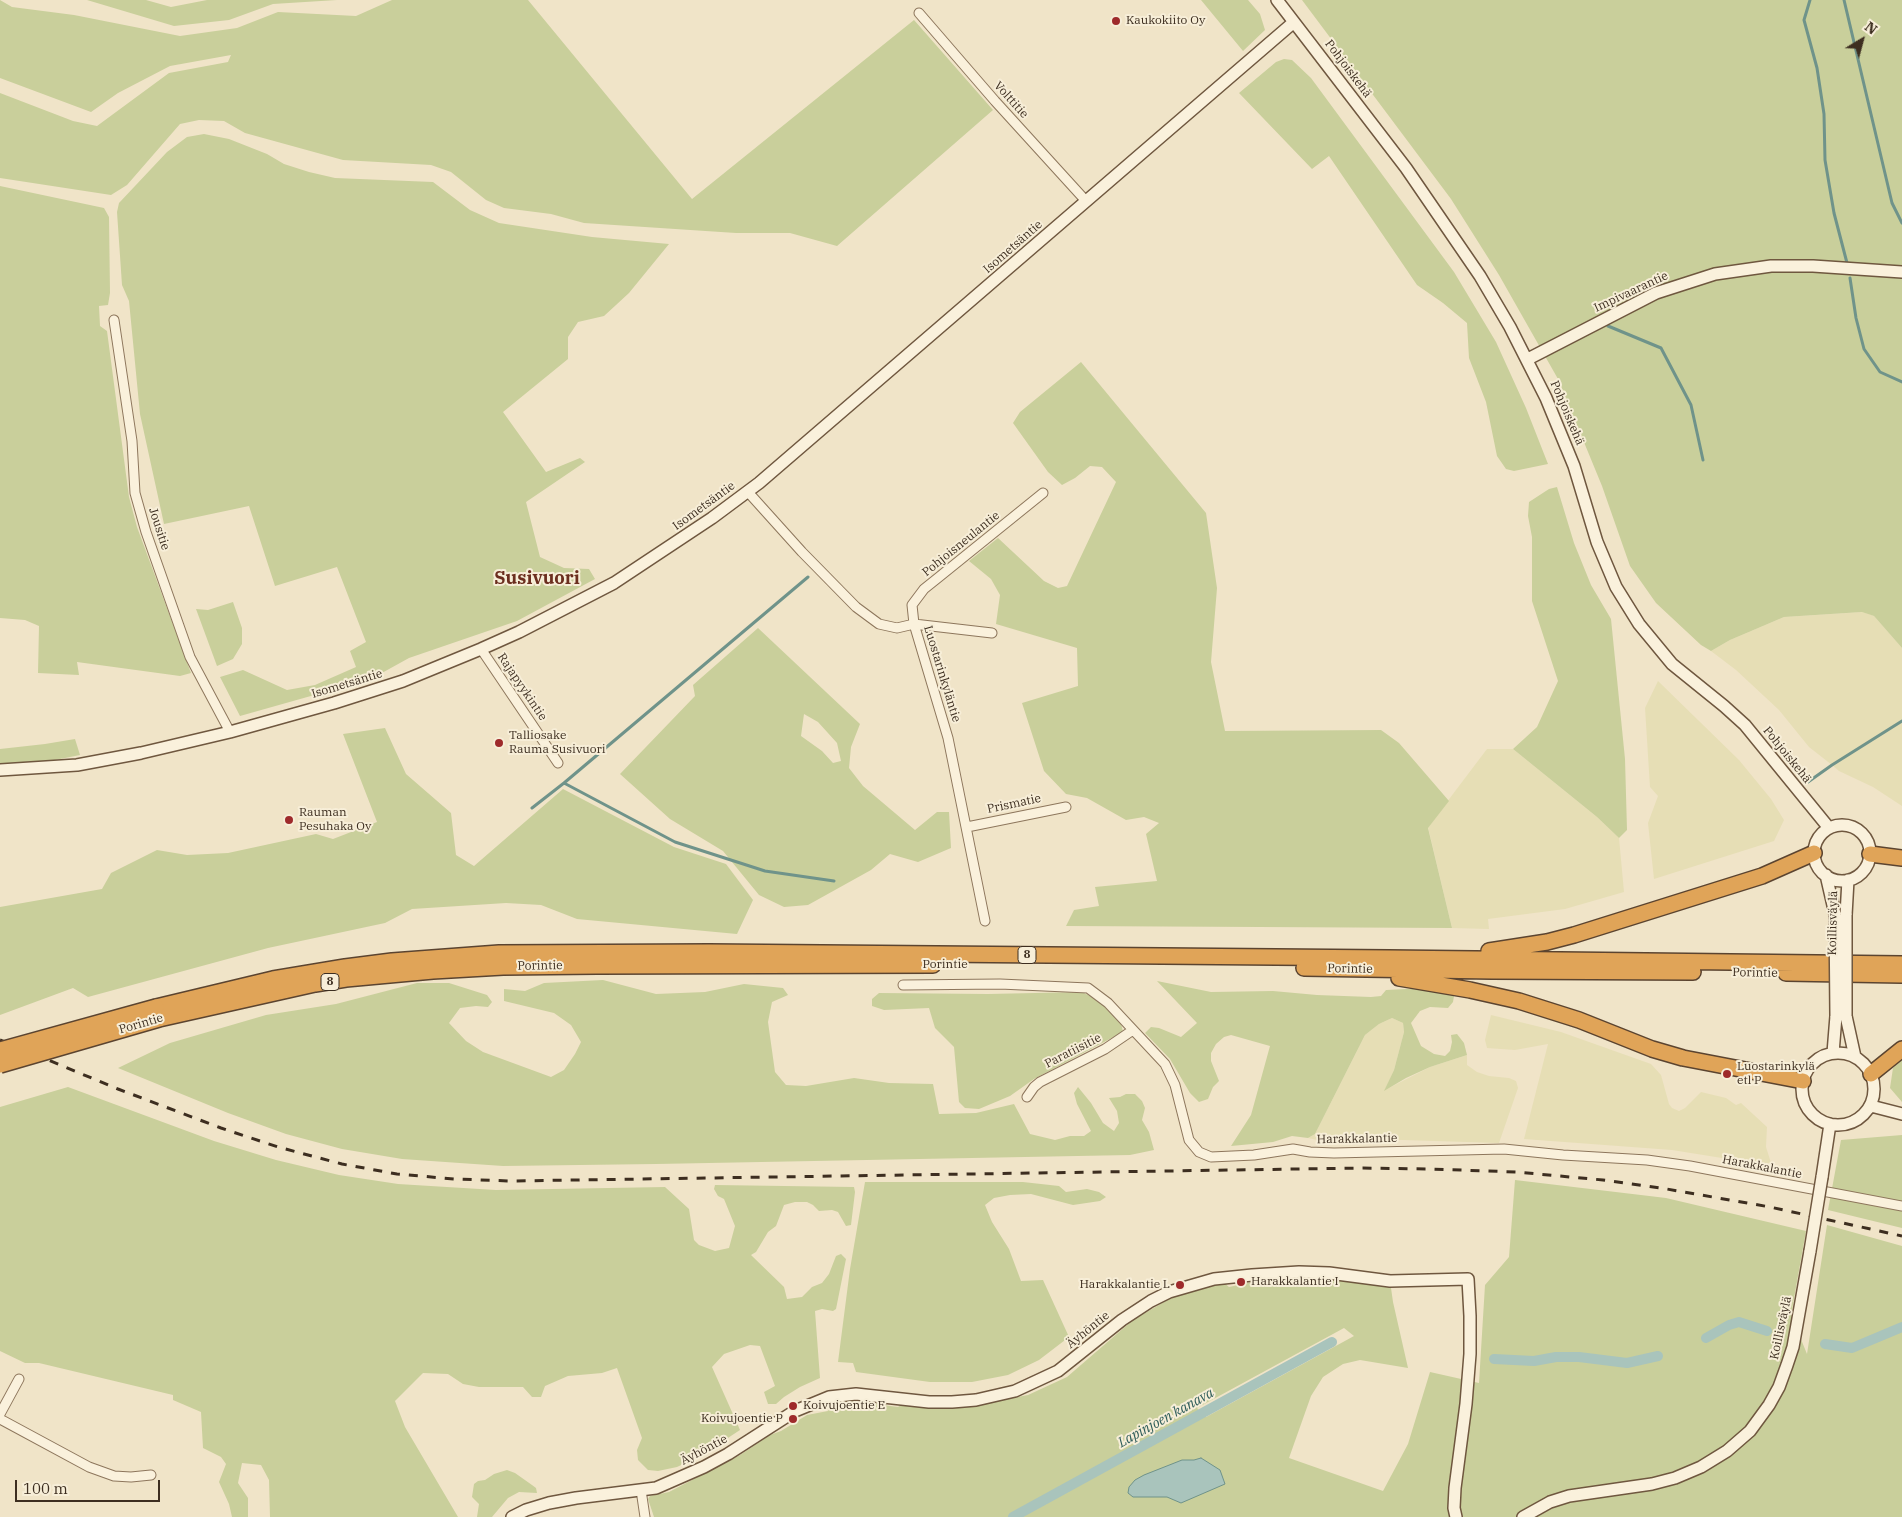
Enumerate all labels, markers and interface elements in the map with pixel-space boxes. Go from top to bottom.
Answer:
place label: Kaukokiito Oy [1126,14,1205,28]
marker: Kaukokiito Oy [1110,15,1122,27]
north arrow [1837,15,1887,65]
text: N [1861,17,1881,39]
street label: Pohjoiskehä [1322,37,1374,101]
street label: Volttitie [991,79,1031,121]
street label: Isometsäntie [981,217,1045,277]
street label: Impivaarantie [1592,269,1670,315]
street label: Pohjoiskehä [1547,378,1587,448]
street label: Isometsäntie [670,479,738,533]
street label: Jousitie [145,506,173,552]
street label: Pohjoisneulantie [919,508,1003,580]
district label: Susivuori [494,568,580,590]
street label: Luostarinkyläntie [920,624,964,724]
street label: Rajapyykintie [494,651,550,723]
street label: Isometsäntie [310,666,384,702]
street label: Pohjoiskehä [1760,724,1814,786]
place label: Talliosake Rauma Susivuori [509,729,606,757]
marker: Talliosake Rauma Susivuori [493,737,505,749]
street label: Prismatie [986,791,1042,817]
place label: Rauman Pesuhaka Oy [299,806,371,834]
marker: Rauman Pesuhaka Oy [283,814,295,826]
street label: Koillisväylä [1825,891,1841,955]
road number: 8 [1018,946,1036,964]
street label: Porintie [517,958,563,974]
street label: Porintie [922,958,968,972]
street label: Porintie [1327,961,1373,977]
street label: Porintie [1732,965,1778,981]
road number: 8 [321,974,339,990]
street label: Porintie [117,1011,165,1037]
street label: Paratiisitie [1042,1031,1104,1071]
place label: Luostarinkylä etl P [1737,1060,1815,1088]
marker: Luostarinkylä etl P [1721,1068,1733,1080]
street label: Harakkalantie [1317,1131,1397,1147]
street label: Harakkalantie [1721,1152,1803,1182]
place label: Harakkalantie I [1251,1275,1339,1289]
marker: Harakkalantie I [1235,1276,1247,1288]
place label: Harakkalantie L [1079,1278,1170,1292]
marker: Harakkalantie L [1174,1279,1186,1291]
street label: Koillisväylä [1767,1295,1795,1361]
street label: Äyhöntie [1064,1308,1112,1352]
water label: Lapinjoen kanava [1115,1385,1217,1451]
place label: Koivujoentie E [803,1399,885,1413]
marker: Koivujoentie E [787,1400,799,1412]
place label: Koivujoentie P [701,1412,783,1426]
marker: Koivujoentie P [787,1413,799,1425]
street label: Äyhöntie [678,1432,730,1468]
scale bar [18,1470,162,1502]
text: 100 m [23,1479,68,1498]

